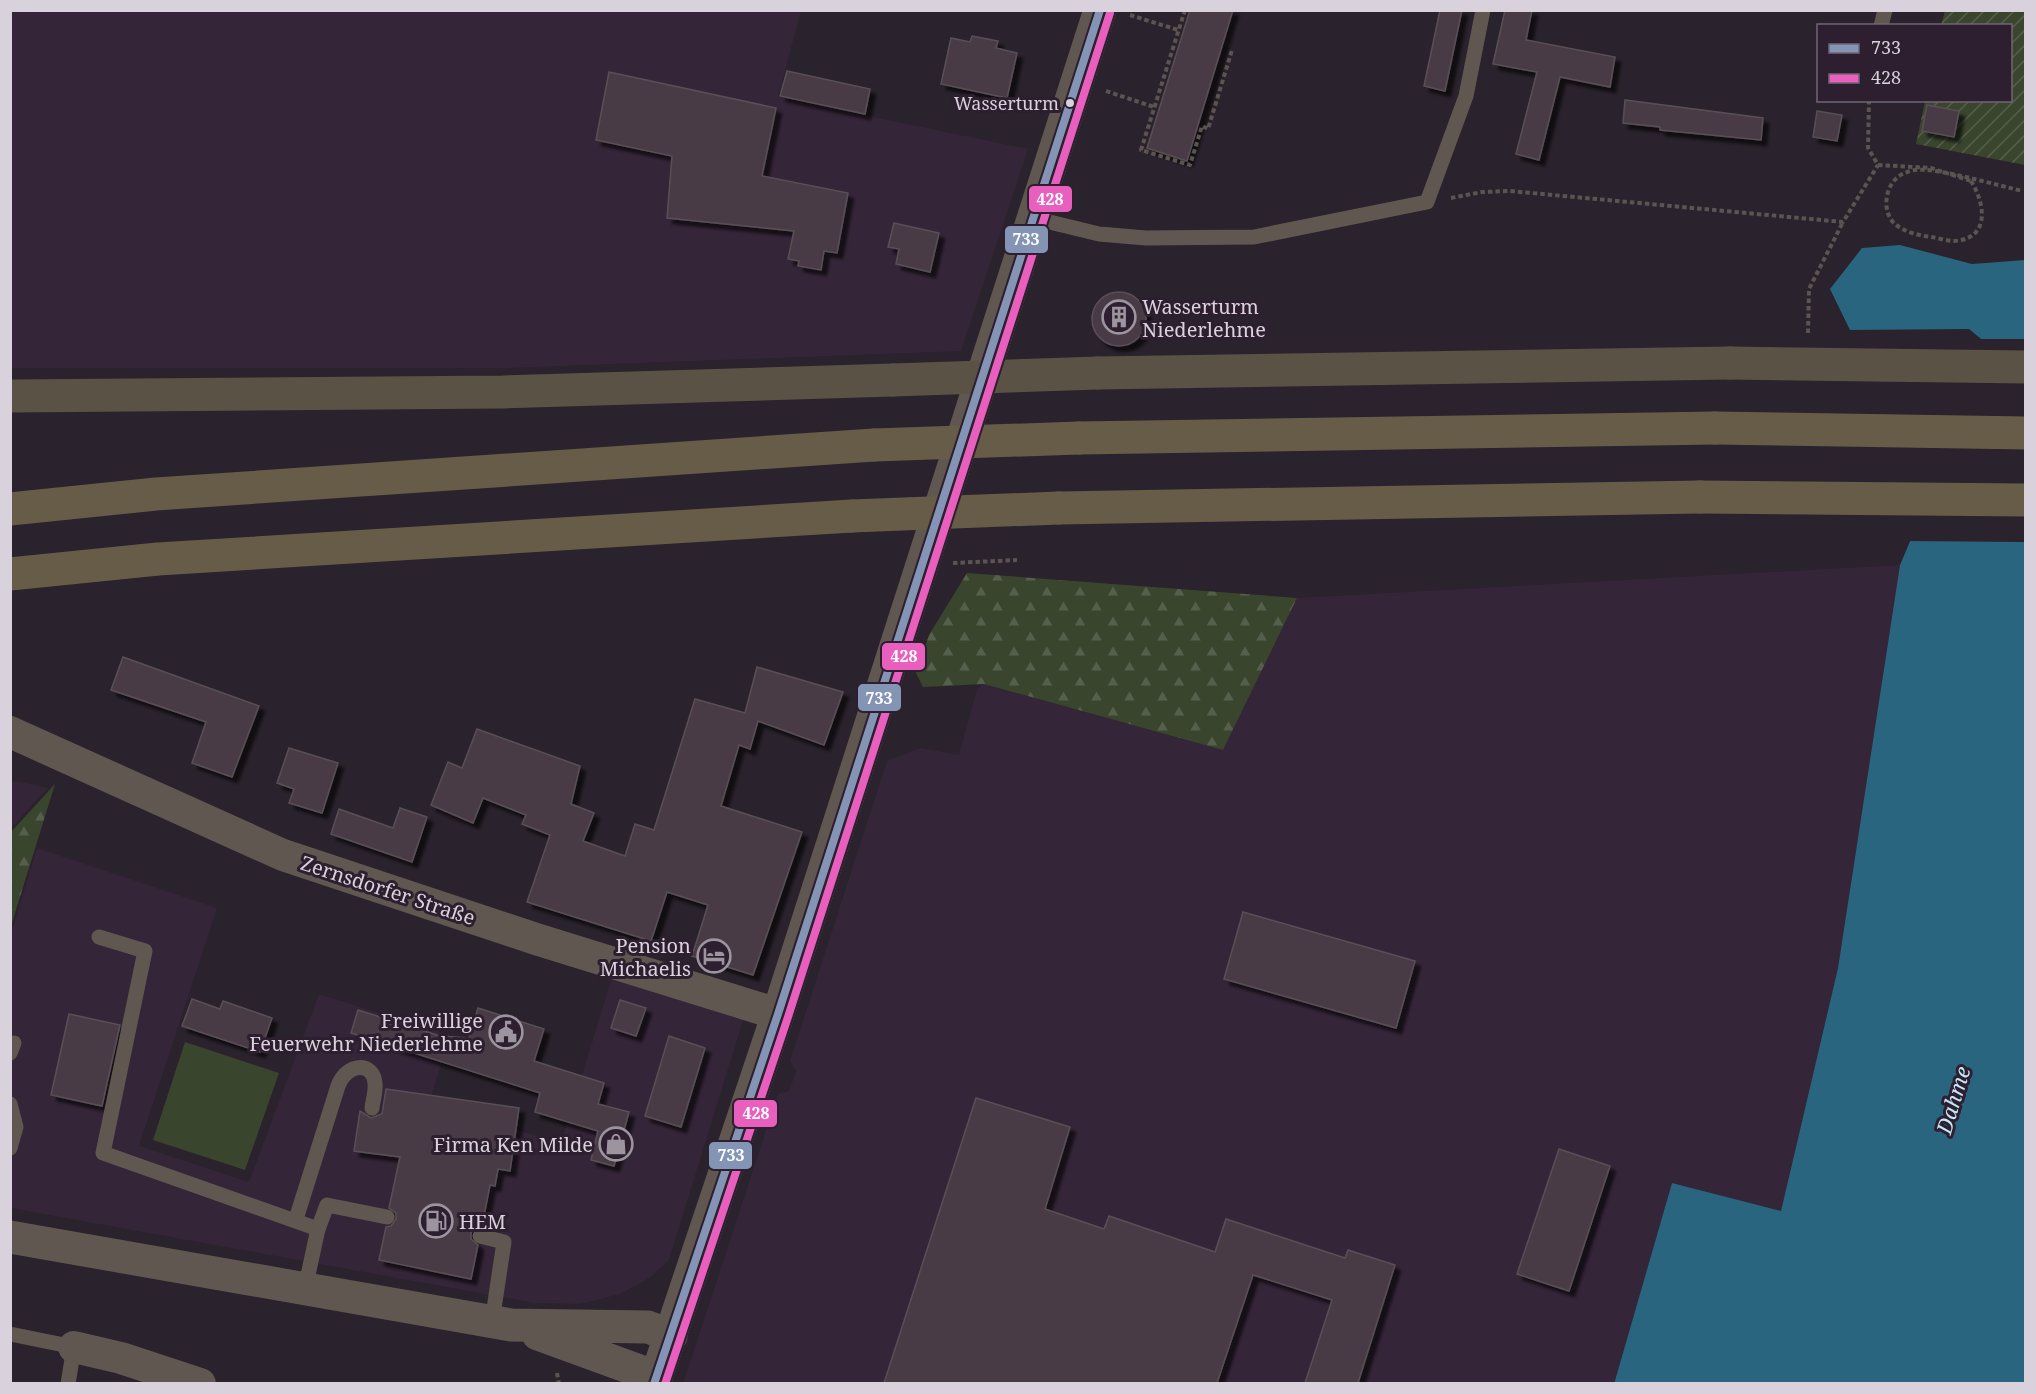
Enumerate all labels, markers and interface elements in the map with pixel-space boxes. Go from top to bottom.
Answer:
legend [1817,24,2012,102]
text: 733 [1871,35,1901,59]
text: 428 [1871,65,1901,89]
place label: Wasserturm [954,91,1059,115]
marker: Wasserturm [1064,97,1076,109]
line badge: 428 [1028,185,1073,213]
text: 428 [1036,188,1064,210]
line badge: 733 [1004,225,1049,254]
text: 733 [1012,228,1040,250]
place label: Wasserturm Niederlehme [1142,293,1266,343]
building icon: Wasserturm Niederlehme [1101,299,1137,335]
line badge: 428 [881,642,926,671]
text: 428 [890,645,918,667]
line badge: 733 [857,683,902,712]
text: 733 [865,687,893,709]
street label: Zernsdorfer Straße [297,849,479,931]
place label: Pension Michaelis [600,932,691,982]
hotel icon: Pension Michaelis [696,938,732,974]
place label: Freiwillige Feuerwehr Niederlehme [249,1007,483,1057]
public building icon: Freiwillige Feuerwehr Niederlehme [488,1014,524,1050]
water label: Dahme [1929,1063,1976,1138]
line badge: 428 [733,1099,778,1128]
text: 428 [742,1102,770,1124]
shop icon: Firma Ken Milde [598,1126,634,1162]
place label: Firma Ken Milde [433,1131,593,1158]
line badge: 733 [708,1141,753,1170]
text: 733 [717,1144,745,1166]
fuel station icon: HEM [418,1203,454,1239]
place label: HEM [459,1208,506,1235]

